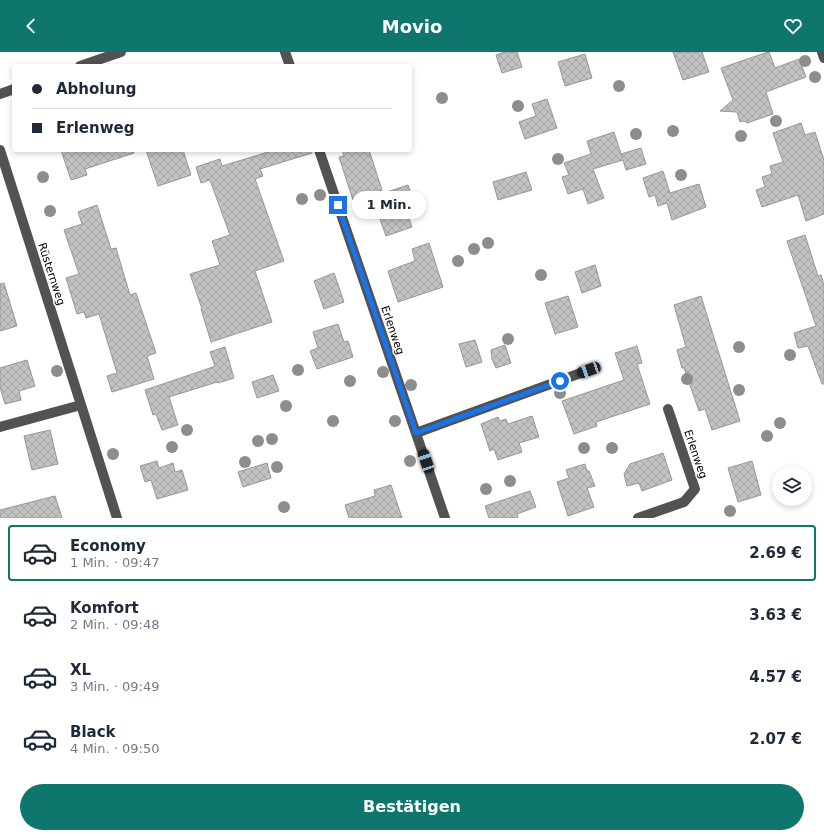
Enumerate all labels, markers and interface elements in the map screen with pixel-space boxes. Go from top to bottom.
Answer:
icon: back [20,15,42,37]
icon: heart [782,15,804,37]
text: Movio [382,16,442,37]
text: Abholung [56,80,137,98]
text: Erlenweg [56,119,134,137]
callout: 1 Min. [352,191,426,219]
route end [329,196,347,214]
text: 1 Min. [366,197,412,212]
street label: Rüsternweg [35,241,68,307]
street label: Erlenweg [378,304,407,356]
car [576,360,602,380]
route start [551,372,569,390]
street label: Erlenweg [681,428,710,480]
car [416,448,436,474]
map controls [772,466,812,506]
button: layers [772,466,812,506]
icon: car [22,535,58,571]
text: Economy [70,537,146,555]
text: 2.69 € [749,544,802,562]
text: 1 Min. · 09:47 [70,555,159,570]
icon: car [22,597,58,633]
text: Komfort [70,599,139,617]
text: 3.63 € [749,606,802,624]
text: 2 Min. · 09:48 [70,617,159,632]
icon: car [22,659,58,695]
text: XL [70,661,91,679]
text: 4.57 € [749,668,802,686]
text: 3 Min. · 09:49 [70,679,159,694]
icon: car [22,721,58,757]
text: Black [70,723,116,741]
text: 2.07 € [749,730,802,748]
text: 4 Min. · 09:50 [70,741,159,756]
button: Bestätigen [20,784,804,830]

